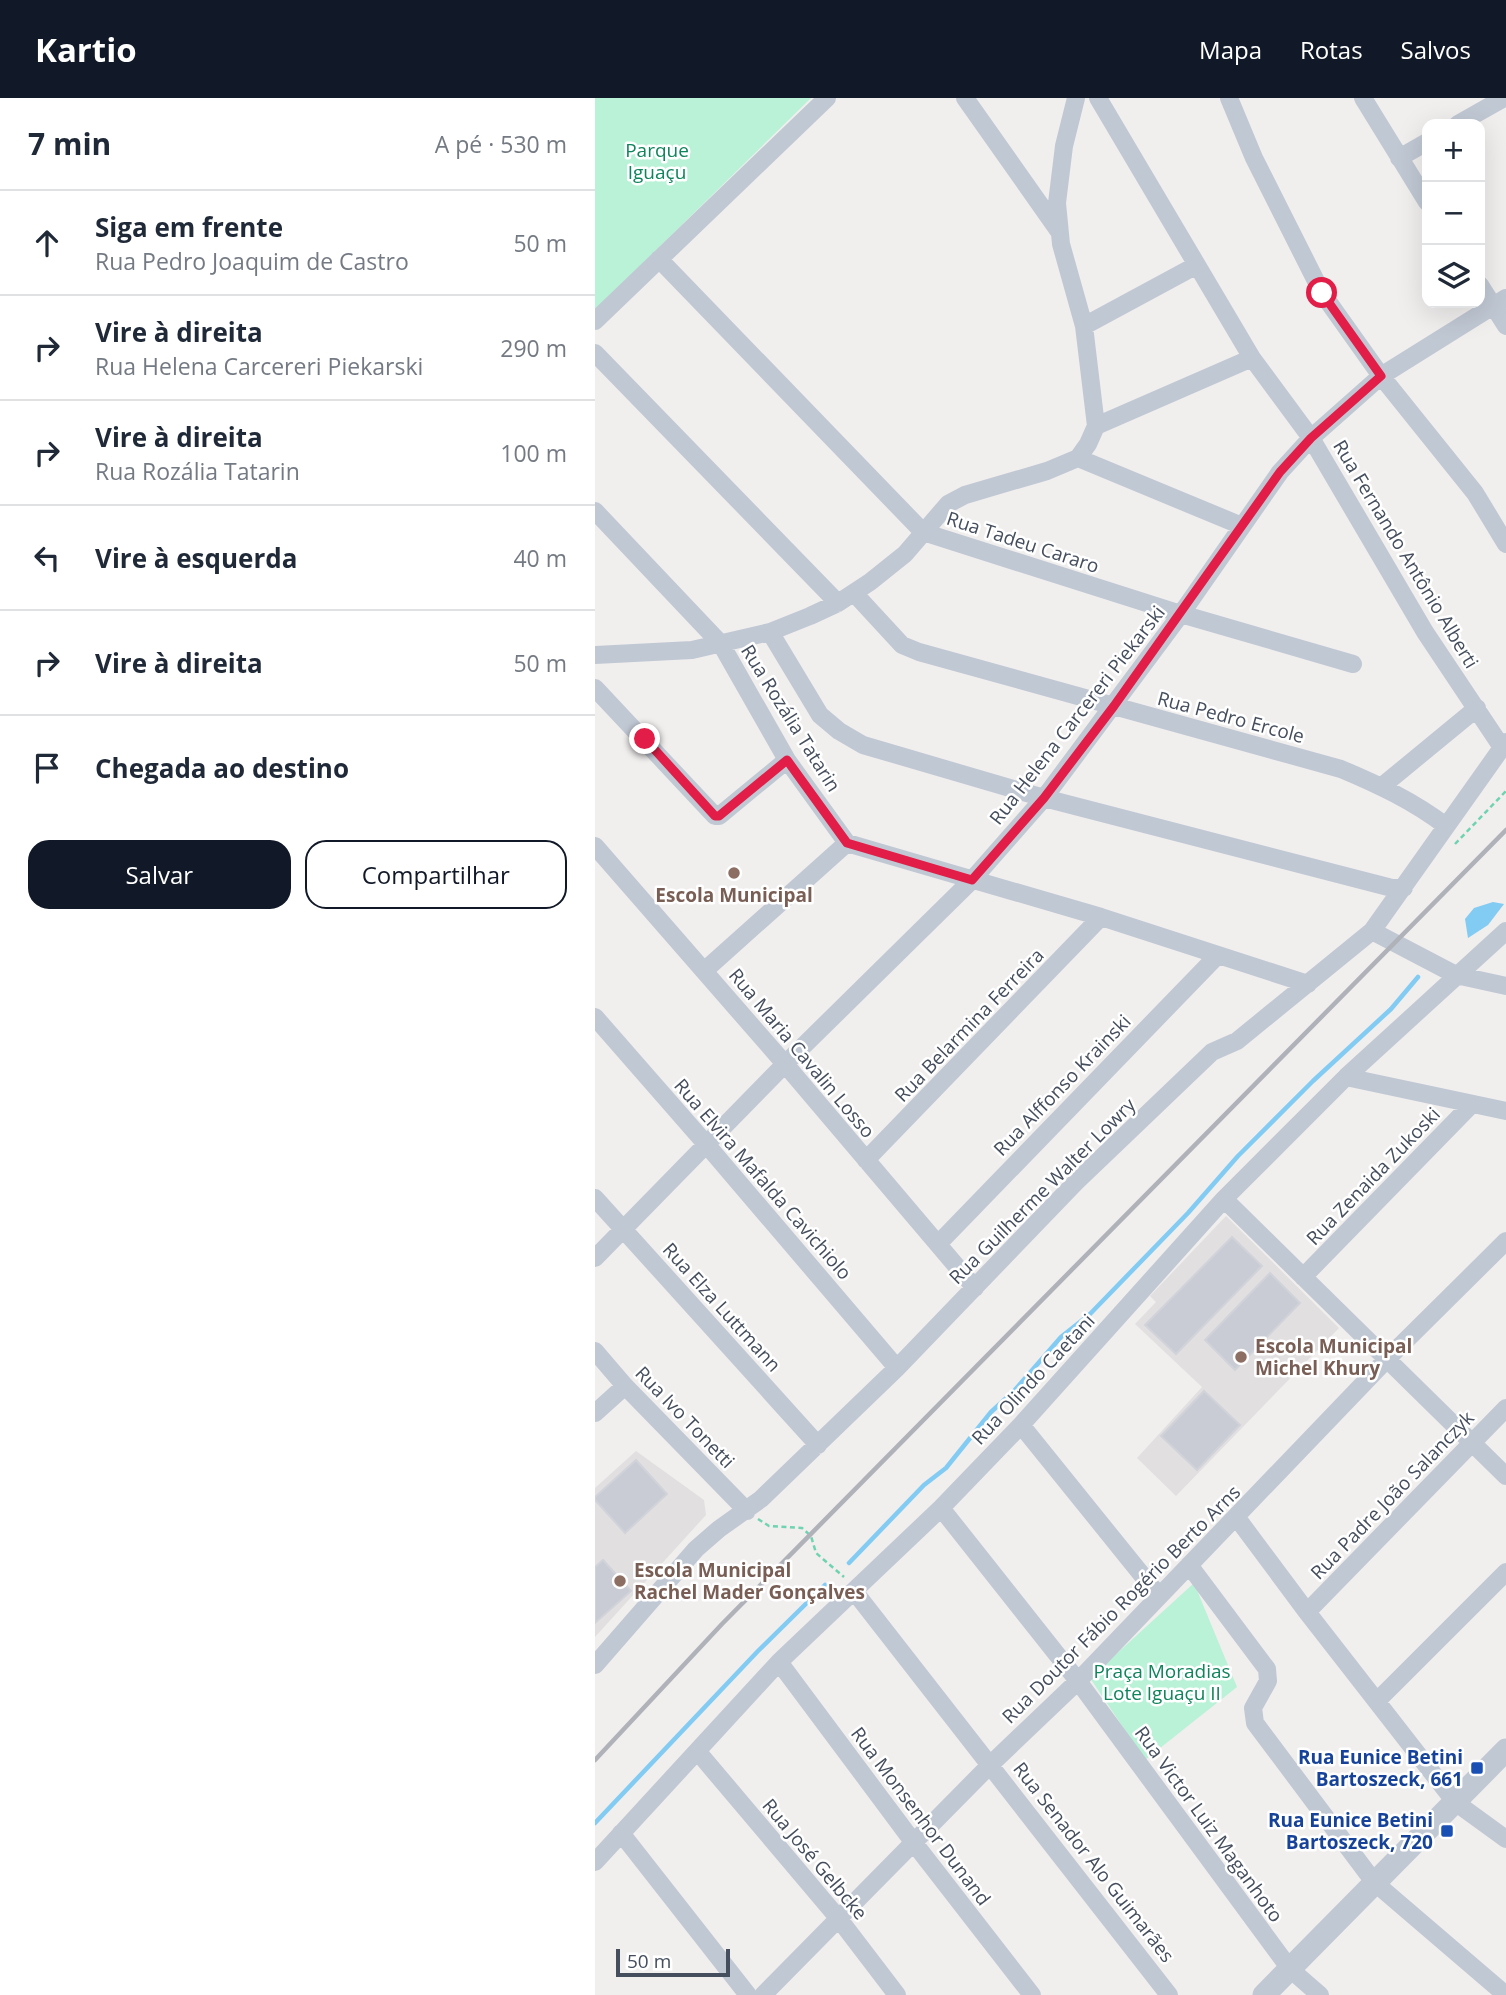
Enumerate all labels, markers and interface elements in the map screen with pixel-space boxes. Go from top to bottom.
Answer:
text: Kartio [35,27,137,72]
text: Mapa [1199,33,1262,66]
text: Rotas [1300,33,1363,66]
text: Salvos [1401,33,1471,66]
map controls [1422,119,1485,308]
button: + [1422,119,1485,182]
text: 7 min [28,123,111,164]
text: A pé · 530 m [435,128,567,160]
park label: Parque Iguaçu [625,137,689,185]
button: − [1422,182,1485,245]
text: Siga em frente [95,209,283,245]
icon: ahead [28,224,66,262]
text: 50 m [513,227,567,259]
text: Rua Pedro Joaquim de Castro [95,245,409,277]
button: layers [1422,245,1485,308]
route start [1306,277,1337,308]
text: Vire à direita [95,314,263,350]
icon: right [28,329,66,367]
text: 290 m [500,332,567,364]
text: Rua Helena Carcereri Piekarski [95,350,423,382]
text: Vire à direita [95,419,263,455]
icon: right [28,434,66,472]
street label: Rua Fernando Antônio Alberti [1327,435,1485,673]
text: 100 m [500,437,567,469]
text: Rua Rozália Tatarin [95,455,300,487]
street label: Rua Tadeu Cararo [943,505,1103,579]
icon: left [28,539,66,577]
text: Vire à esquerda [95,540,297,576]
text: 40 m [513,542,567,574]
street label: Rua Helena Carcereri Piekarski [983,600,1171,830]
street label: Rua Rozália Tatarin [735,639,847,797]
icon: right [28,644,66,682]
text: Vire à direita [95,645,263,681]
text: 50 m [513,647,567,679]
street label: Rua Pedro Ercole [1155,685,1307,749]
route end [629,723,660,754]
icon: arrive [28,749,66,787]
text: Chegada ao destino [95,750,349,786]
button: Salvar [28,840,291,909]
button: Compartilhar [305,840,567,909]
marker: Escola Municipal [726,865,742,881]
place label: Escola Municipal [655,882,813,908]
street label: Rua Belarmina Ferreira [889,943,1049,1107]
street label: Rua Maria Cavalin Losso [723,963,881,1143]
street label: Rua Alffonso Krainski [988,1009,1136,1161]
street label: Rua Elvira Mafalda Cavichiolo [668,1073,858,1285]
street label: Rua Guilherme Walter Lowry [943,1092,1141,1290]
street label: Rua Zenaida Zukoski [1300,1101,1446,1251]
street label: Rua Elza Luttmann [657,1237,787,1377]
street label: Rua Olindo Caetani [966,1308,1100,1450]
place label: Escola Municipal Michel Khury [1255,1333,1412,1381]
marker: Escola Municipal Michel Khury [1233,1349,1249,1365]
street label: Rua Ivo Tonetti [630,1360,740,1474]
street label: Rua Padre João Salanczyk [1305,1405,1479,1585]
street label: Rua Doutor Fábio Rogério Berto Arns [996,1479,1246,1729]
place label: Escola Municipal Rachel Mader Gonçalves [634,1557,865,1605]
marker: Escola Municipal Rachel Mader Gonçalves [612,1573,628,1589]
park label: Praça Moradias Lote Iguaçu II [1093,1658,1231,1706]
street label: Rua Monsenhor Dunand [845,1721,997,1911]
street label: Rua Victor Luiz Maganhoto [1129,1721,1289,1927]
place label: Rua Eunice Betini Bartoszeck, 661 [1298,1744,1463,1792]
street label: Rua Senador Alo Guimarães [1008,1756,1180,1968]
marker: Rua Eunice Betini Bartoszeck, 661 [1469,1760,1485,1776]
street label: Rua José Gelbcke [757,1793,873,1925]
place label: Rua Eunice Betini Bartoszeck, 720 [1268,1807,1433,1855]
marker: Rua Eunice Betini Bartoszeck, 720 [1439,1823,1455,1839]
scale bar [616,1946,730,1978]
text: 50 m [627,1948,671,1974]

